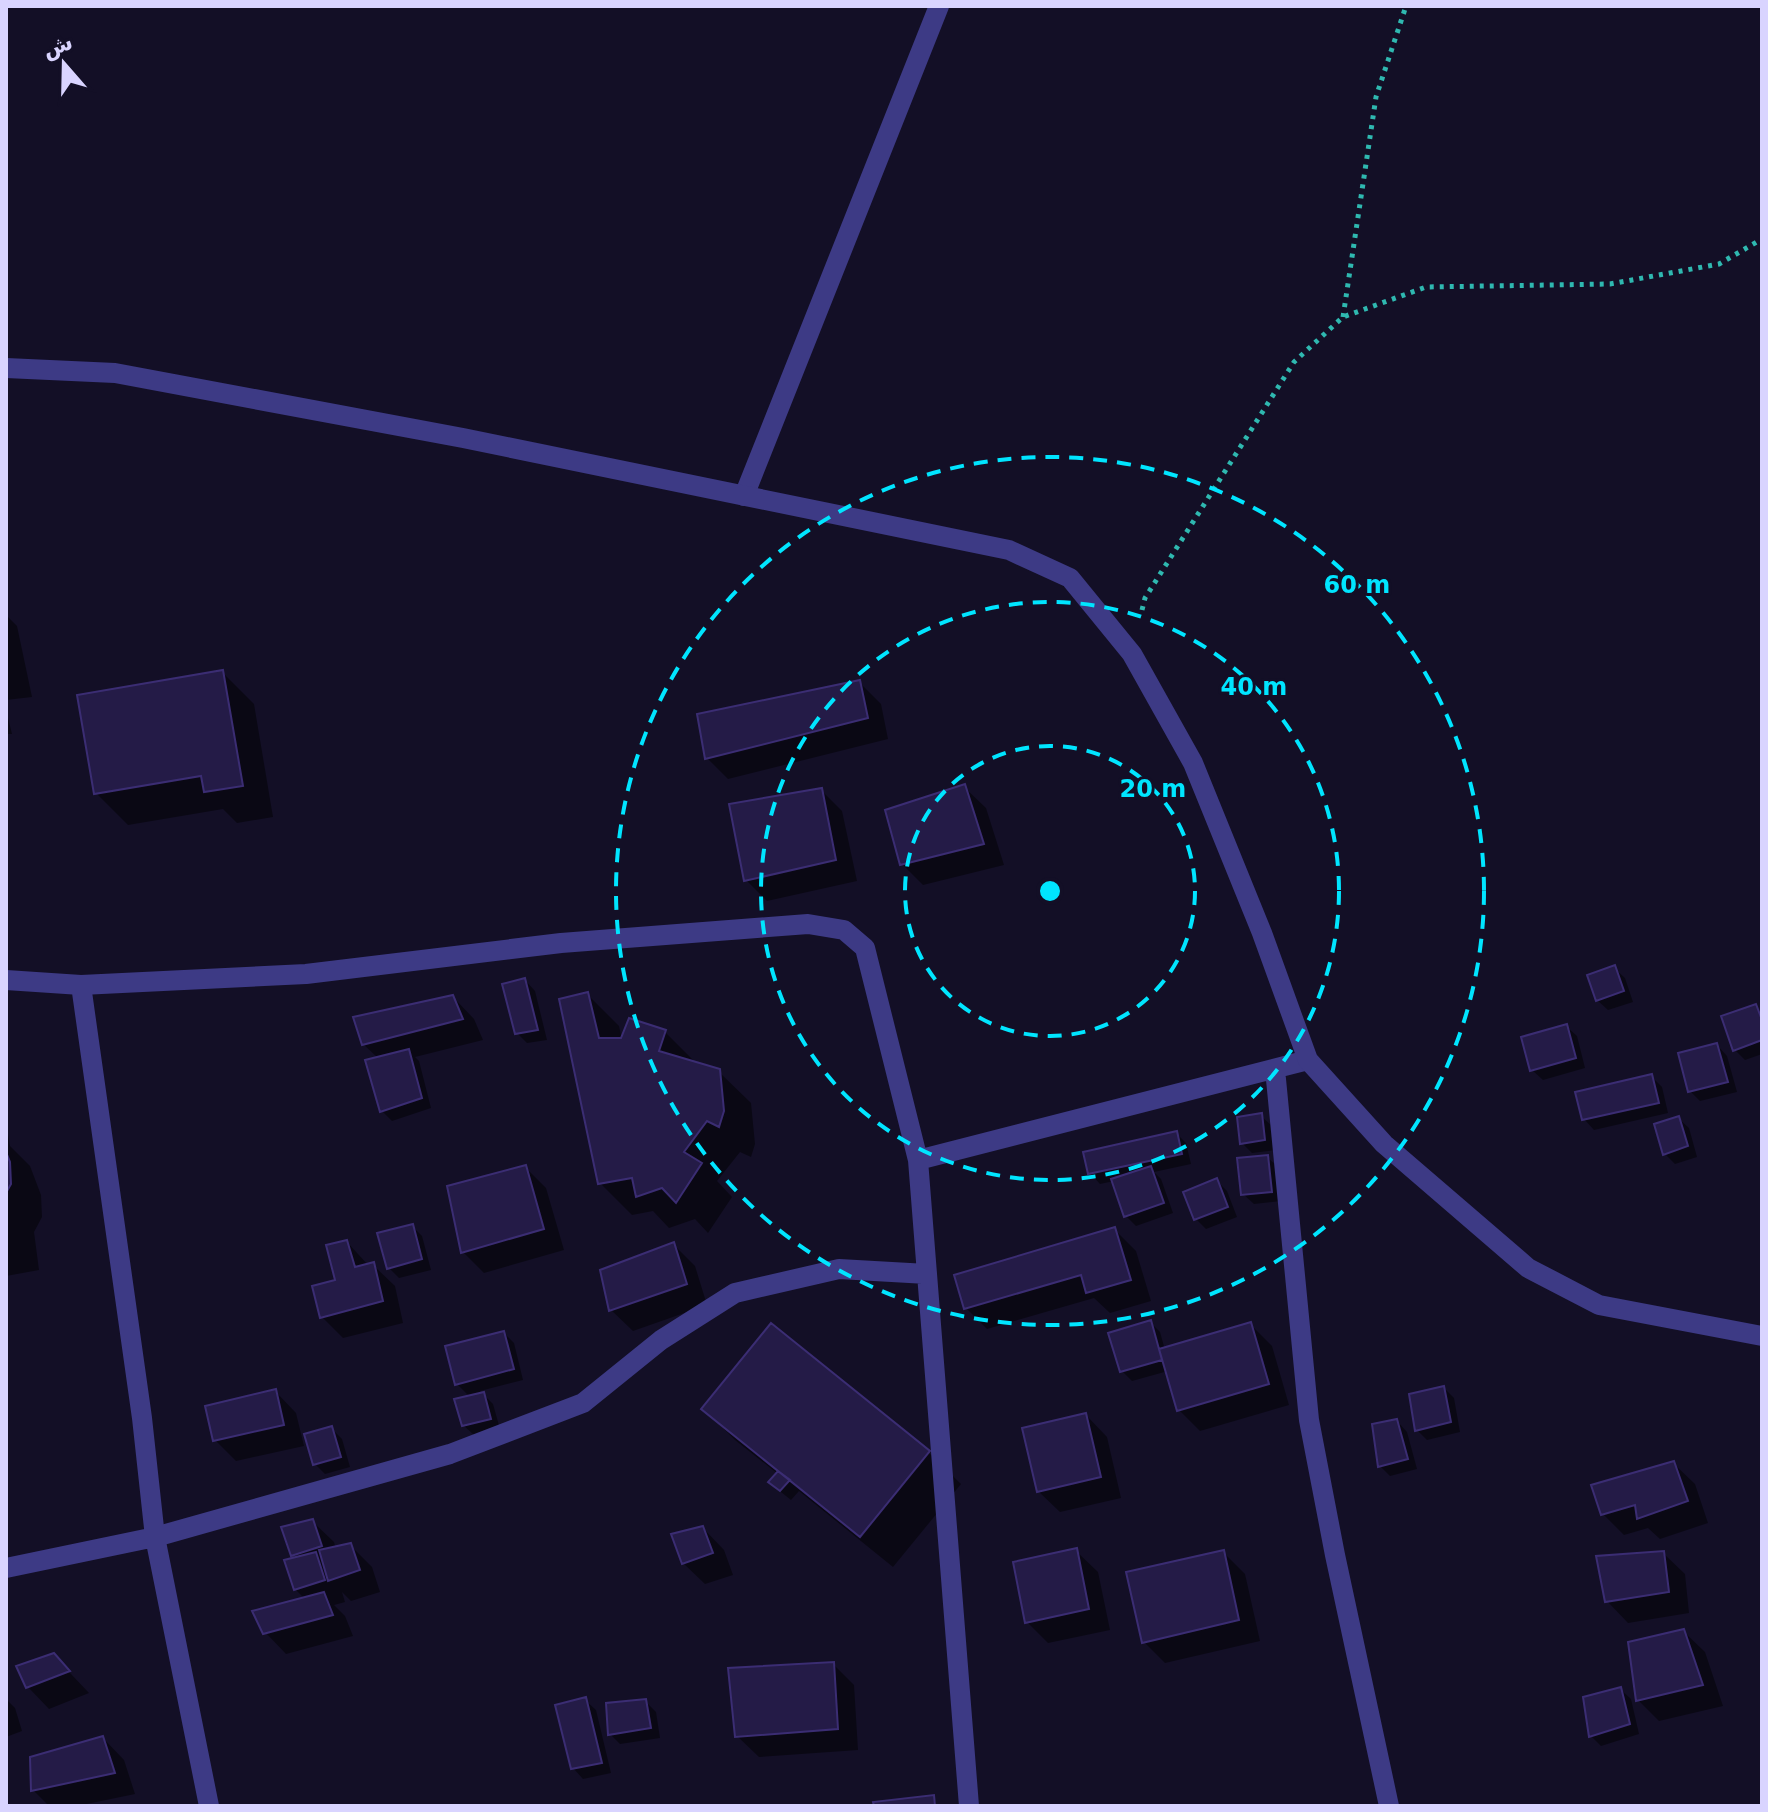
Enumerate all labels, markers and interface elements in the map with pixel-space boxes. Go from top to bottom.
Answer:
north arrow [24,24,104,104]
text: ش [39,29,76,63]
text: 60 m [1324,571,1390,599]
text: 40 m [1221,673,1287,701]
text: 20 m [1120,775,1186,803]
centre of rings [1036,877,1064,905]

